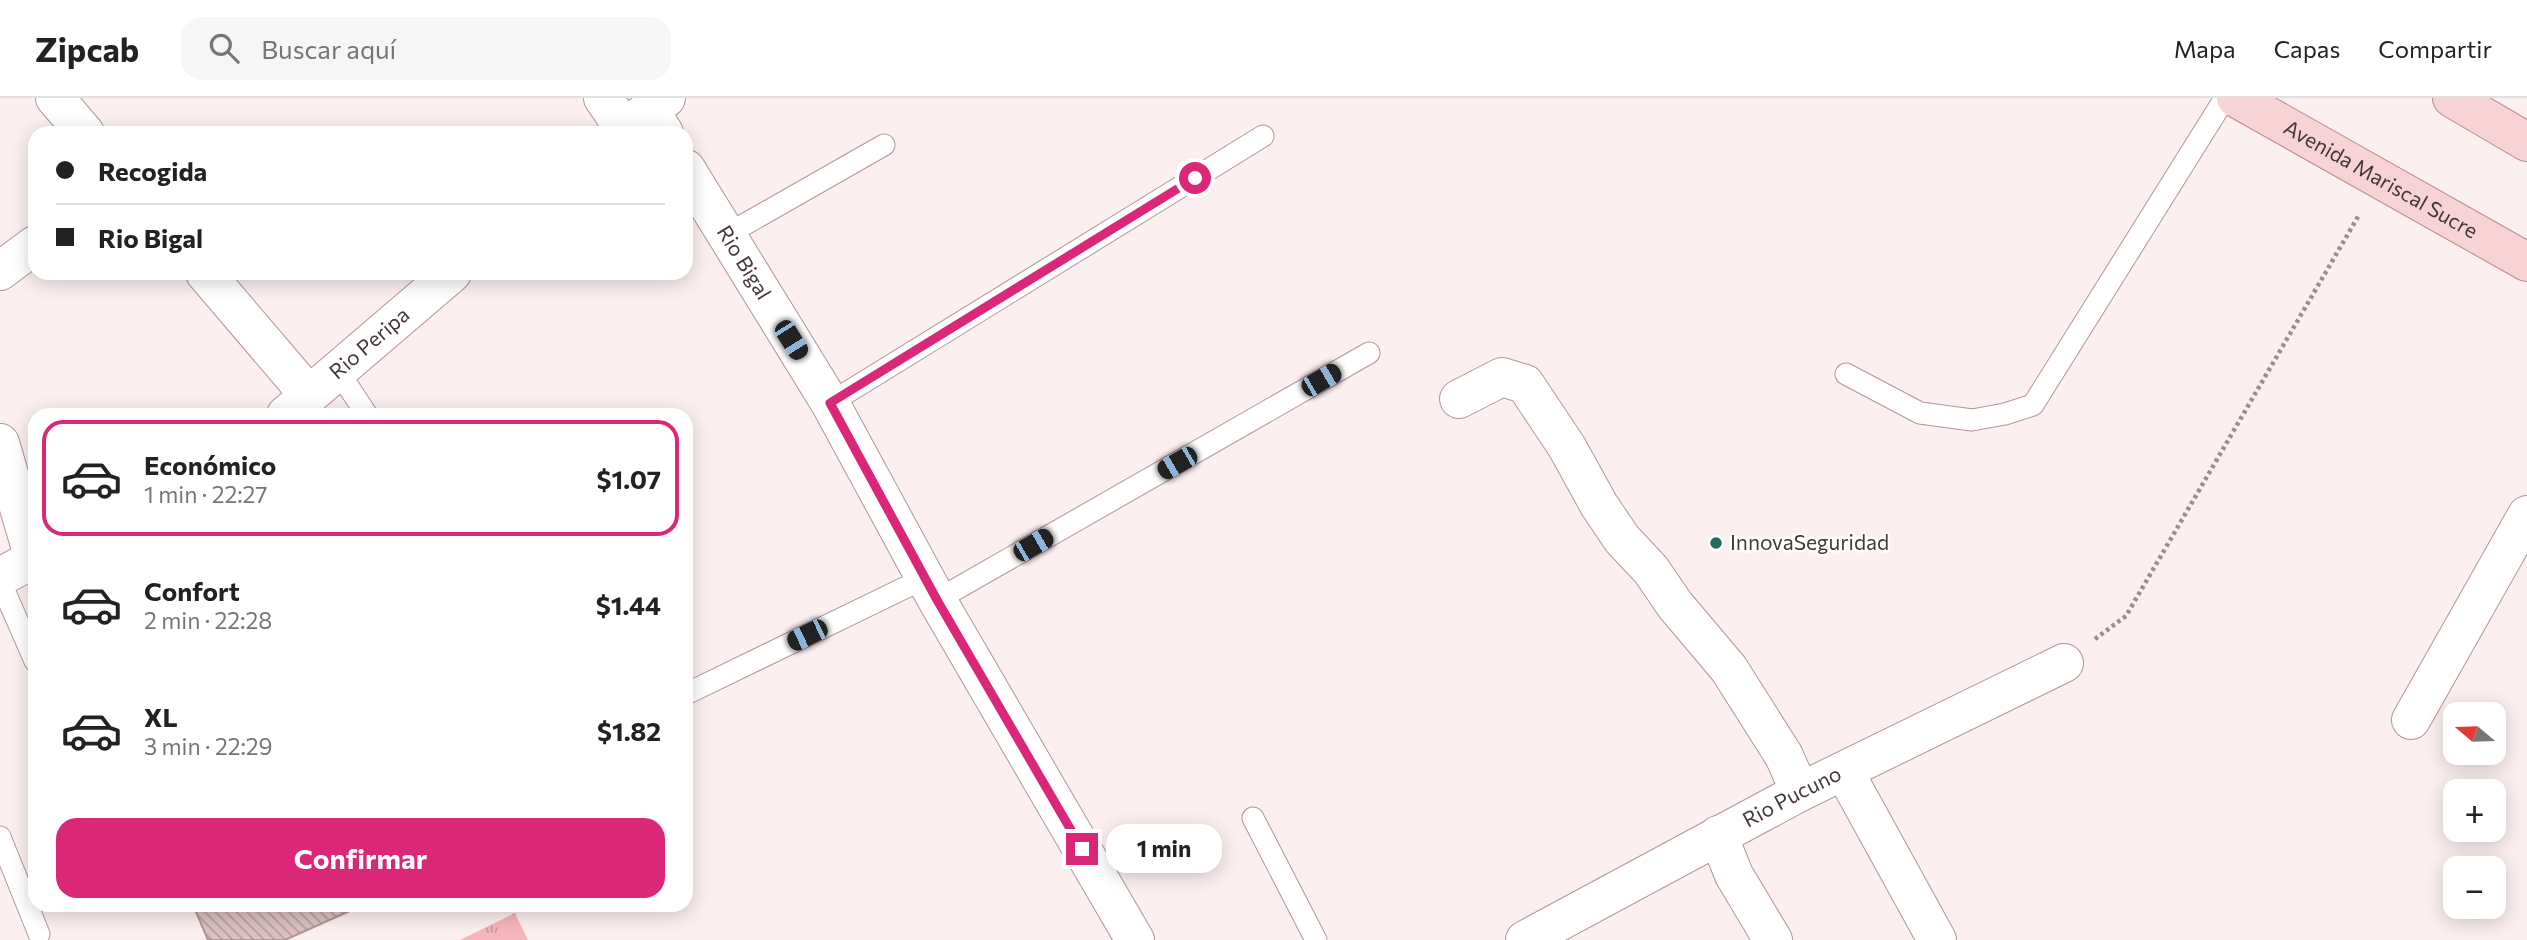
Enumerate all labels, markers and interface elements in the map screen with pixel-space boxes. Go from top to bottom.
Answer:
search box [181,17,671,80]
text: Zipcab [35,28,139,69]
icon: search [205,29,243,67]
text: Buscar aquí [261,33,396,64]
text: Mapa [2174,34,2236,63]
text: Capas [2274,34,2340,63]
text: Compartir [2378,34,2492,63]
street label: Avenida Mariscal Sucre [2280,114,2483,243]
text: Recogida [98,155,207,186]
route start [1179,162,1211,194]
street label: Rio Bigal [713,220,777,304]
text: Rio Bigal [98,222,203,253]
street label: Rio Peripa [324,301,414,383]
car [771,317,812,363]
car [1298,360,1345,400]
car [1154,443,1201,483]
icon: car [60,447,123,510]
text: Económico [144,449,276,480]
text: $1.07 [596,463,661,494]
text: 1 min · 22:27 [144,480,267,508]
car [1010,525,1057,565]
place label: InnovaSeguridad [1730,529,1889,554]
marker: InnovaSeguridad [1708,535,1724,551]
icon: car [60,573,123,636]
text: Confort [144,575,240,606]
text: $1.44 [596,589,661,620]
text: 2 min · 22:28 [144,606,272,634]
car [784,616,831,654]
icon: car [60,699,123,762]
text: XL [144,701,178,732]
north arrow [2443,702,2506,765]
map controls [2443,702,2506,919]
text: $1.82 [597,715,661,746]
text: 3 min · 22:29 [144,732,273,760]
street label: Rio Pucuno [1738,760,1845,832]
button: + [2443,779,2506,842]
button: Confirmar [56,818,665,898]
callout: 1 min [1106,824,1222,874]
route end [1066,833,1098,865]
text: 1 min [1137,834,1191,862]
button: − [2443,856,2506,919]

